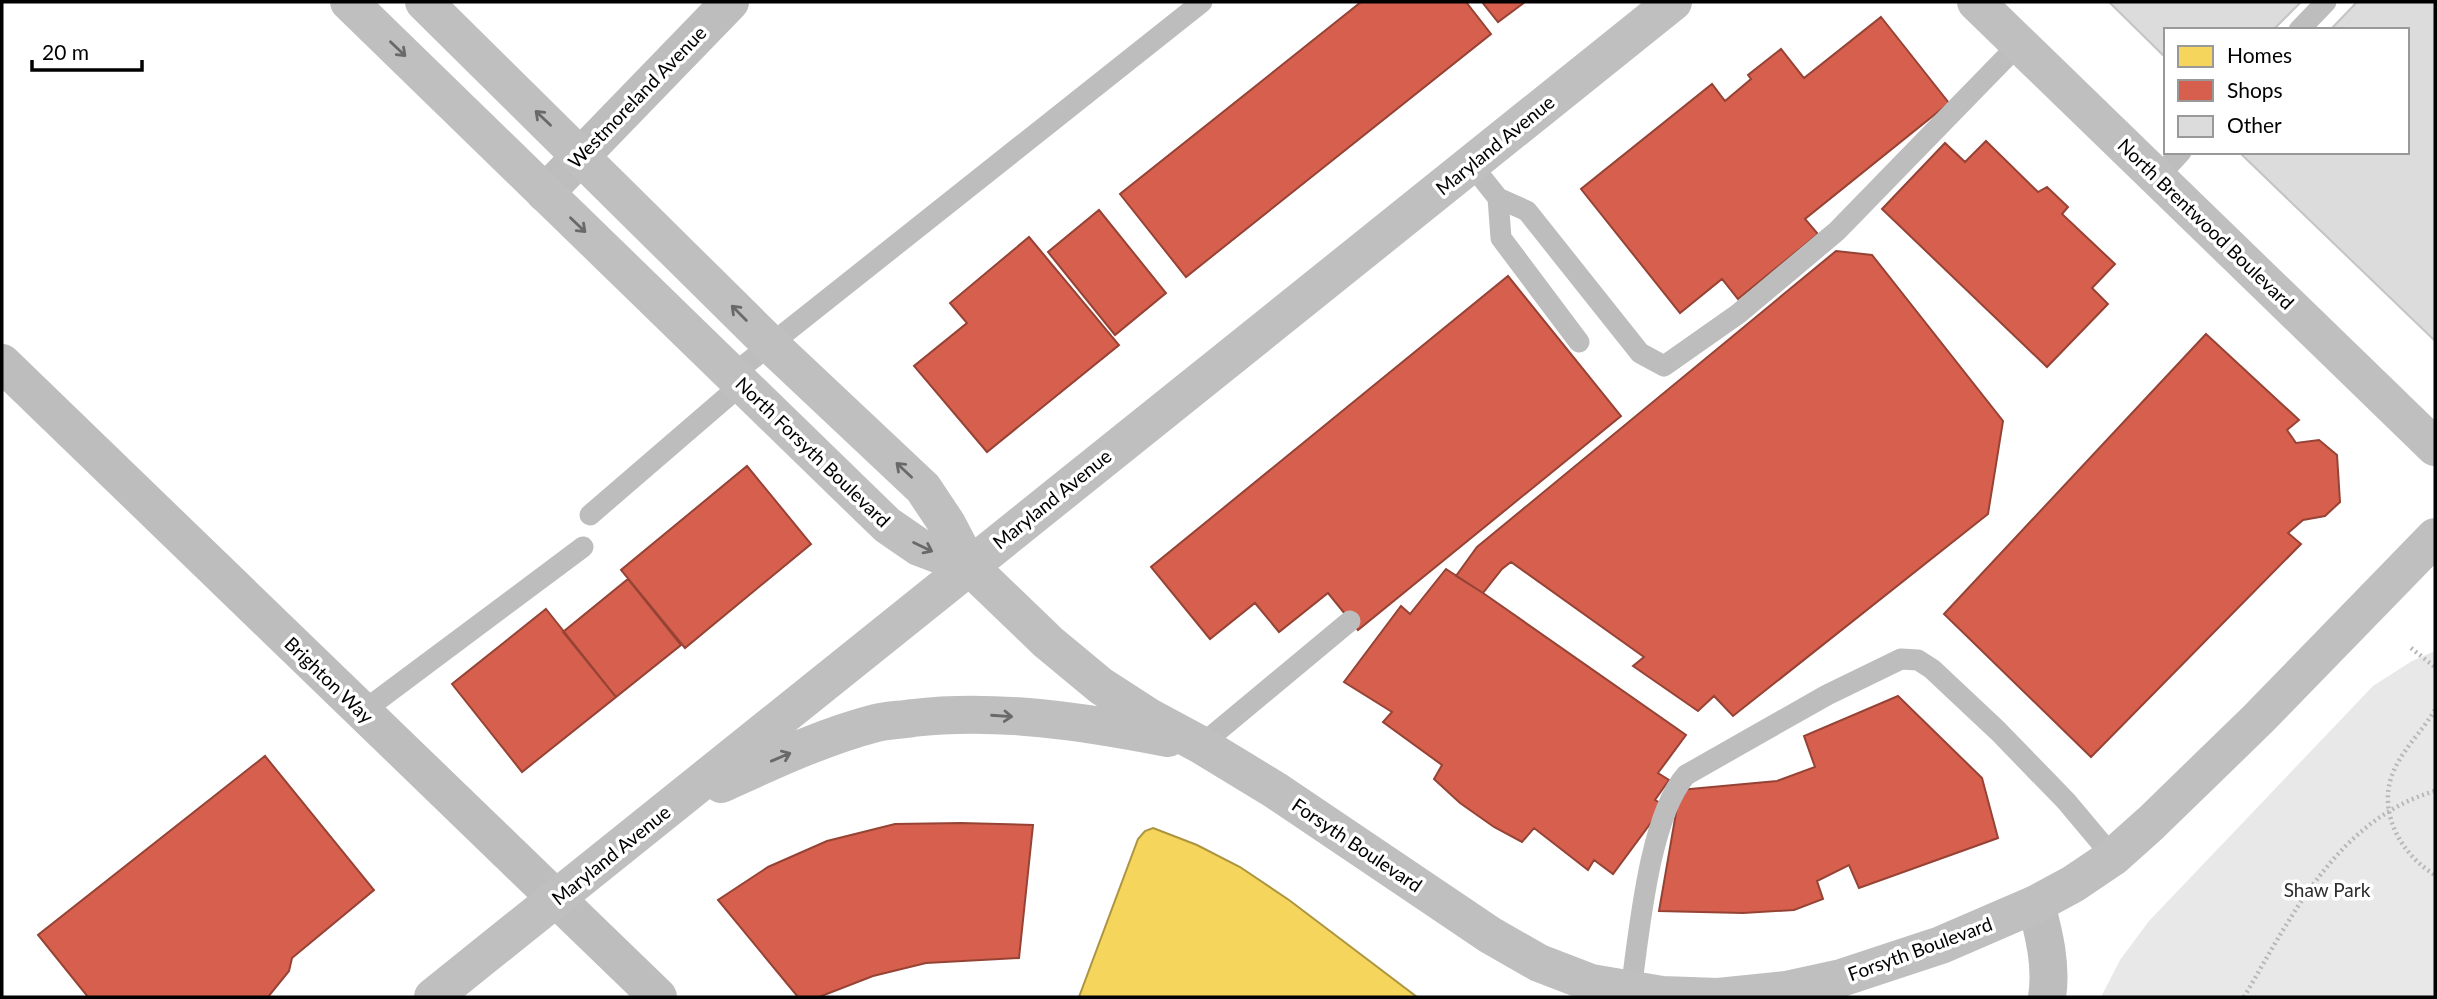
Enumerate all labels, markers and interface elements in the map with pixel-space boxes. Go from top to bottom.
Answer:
street label: Westmoreland Avenue [563,21,711,173]
scale bar [32,28,142,72]
legend [2164,28,2409,154]
text: 20 m [42,39,89,64]
one-way arrow [389,41,406,58]
text: Homes [2227,42,2292,67]
text: Shops [2227,77,2283,102]
street label: Maryland Avenue [1431,90,1559,199]
one-way arrow [535,110,552,127]
text: Other [2227,112,2282,137]
street label: North Brentwood Boulevard [2113,133,2299,314]
one-way arrow [569,217,586,234]
one-way arrow [731,304,748,321]
street label: North Forsyth Boulevard [731,372,895,531]
street label: Maryland Avenue [988,444,1116,553]
one-way arrow [896,461,913,478]
one-way arrow [912,541,933,554]
street label: Brighton Way [280,632,379,728]
one-way arrow [991,710,1013,723]
one-way arrow [770,750,792,763]
street label: Forsyth Boulevard [1288,793,1427,897]
street label: Maryland Avenue [547,800,675,909]
park label: Shaw Park [2284,878,2371,901]
street label: Forsyth Boulevard [1845,912,1995,985]

